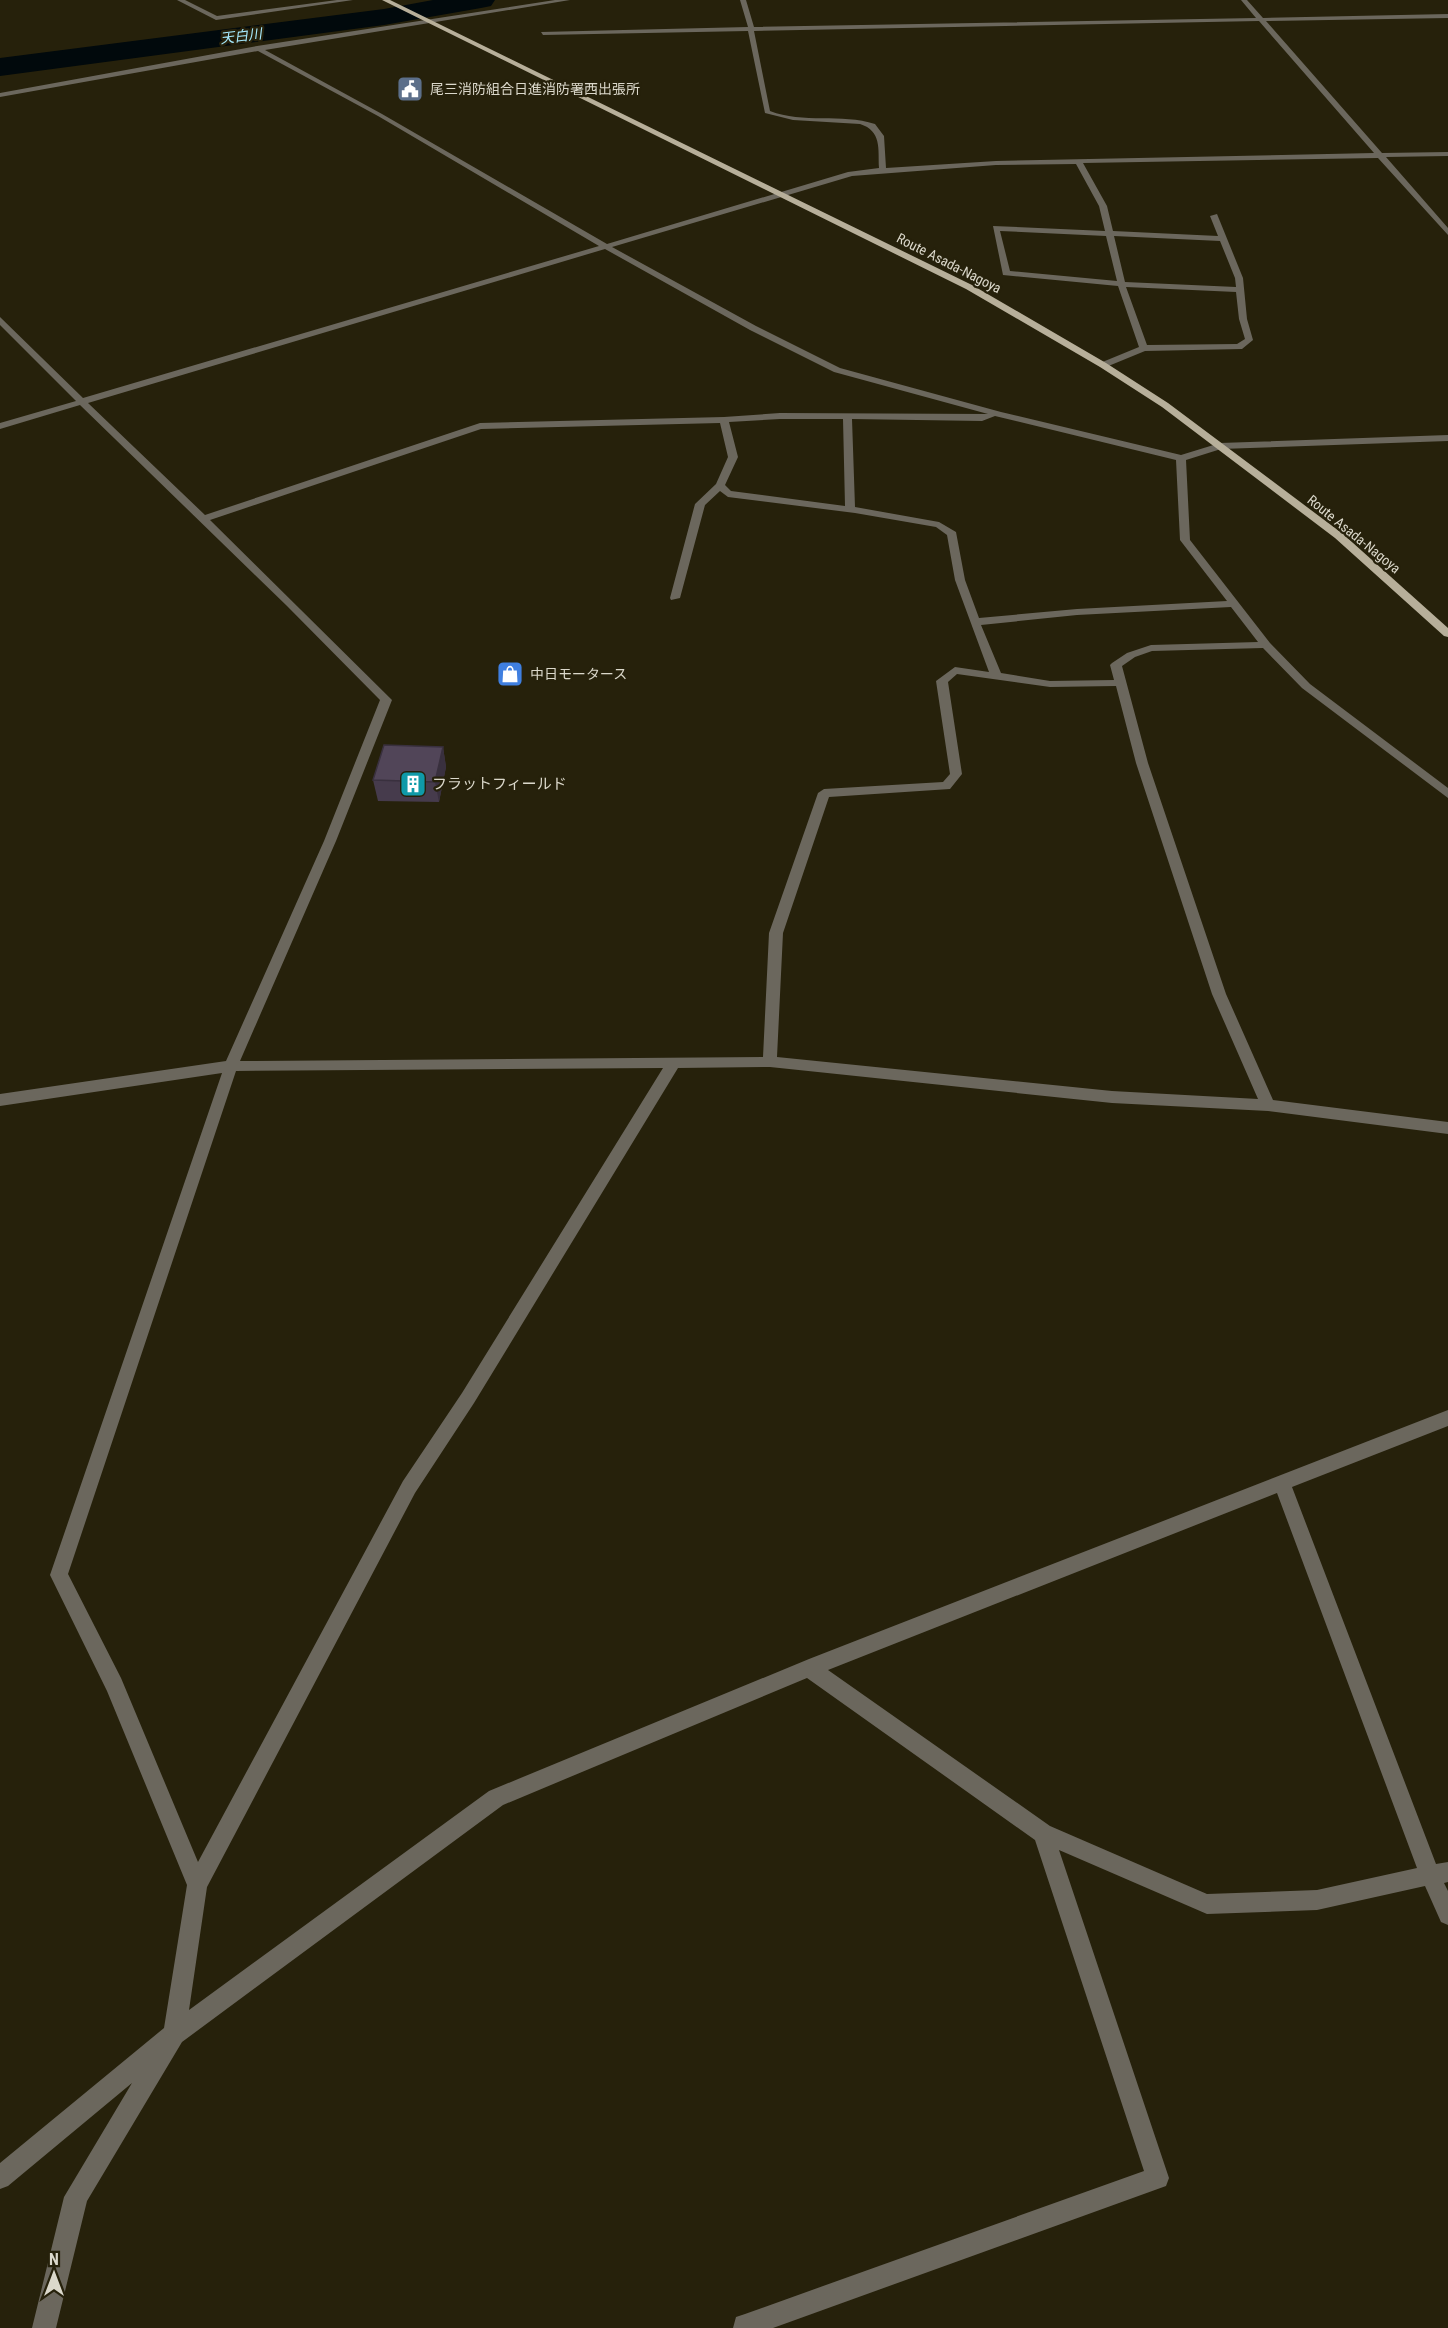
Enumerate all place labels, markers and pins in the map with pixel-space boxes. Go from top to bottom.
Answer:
public building icon: 尾三消防組合日進消防署西出張所 [395,74,425,104]
place label: 尾三消防組合日進消防署西出張所 [430,81,640,97]
shop icon: 中日モータース [495,659,525,689]
place label: 中日モータース [530,666,627,682]
building icon: フラットフィールド [398,769,428,799]
place label: フラットフィールド [432,775,567,793]

